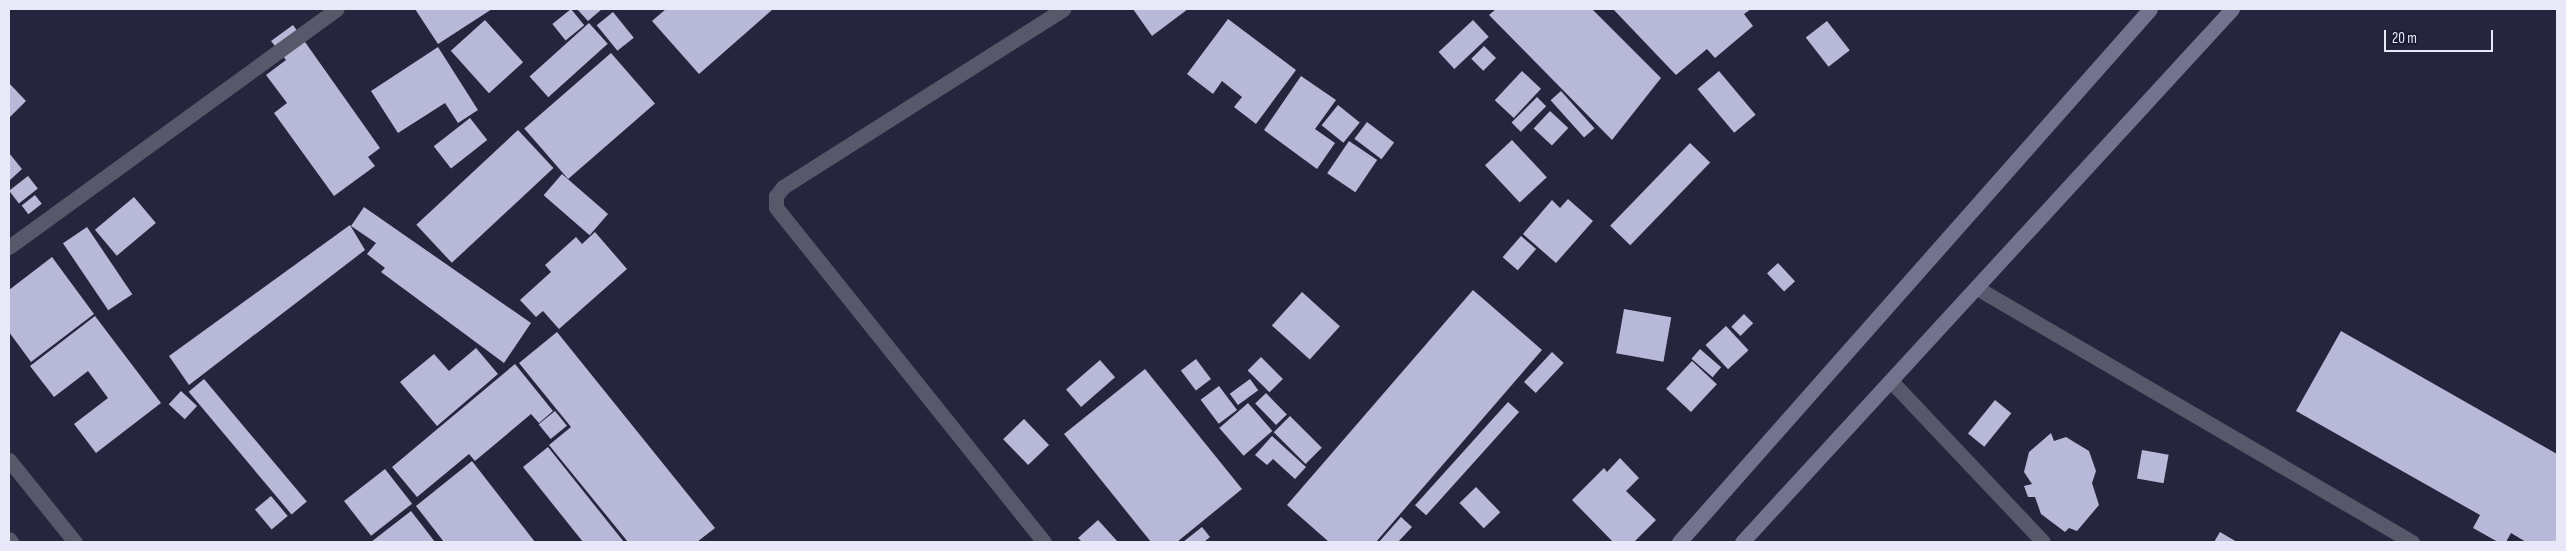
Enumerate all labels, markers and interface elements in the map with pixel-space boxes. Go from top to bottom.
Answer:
scale bar [2386,20,2495,52]
text: 20 m [2392,29,2417,48]

